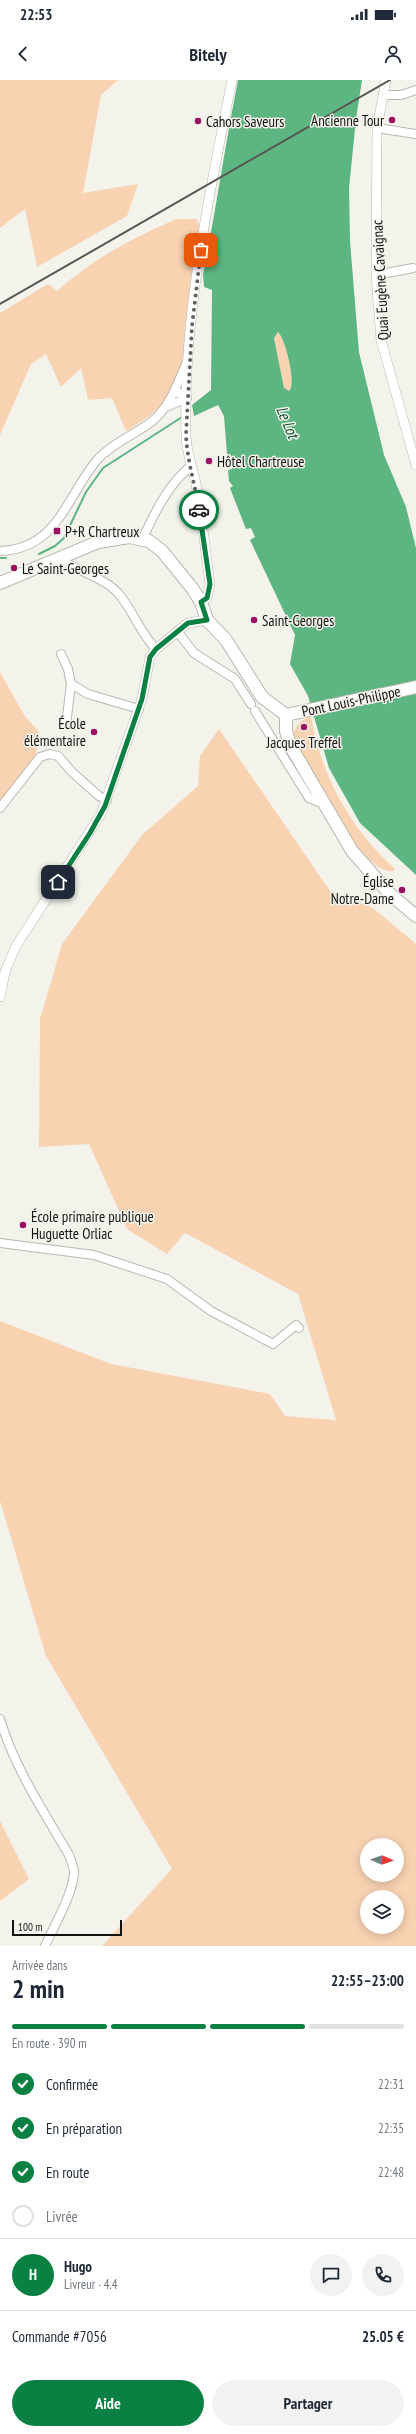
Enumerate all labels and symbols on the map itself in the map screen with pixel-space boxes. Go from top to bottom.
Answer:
place label: Ancienne Tour [311,111,385,130]
place label: Cahors Saveurs [206,112,284,131]
marker: Ancienne Tour [387,115,397,125]
marker: Cahors Saveurs [193,116,203,126]
street label: Quai Eugène Cavaignac [367,218,393,341]
pin [184,233,218,267]
water label: Le Lot [272,403,304,443]
place label: Hôtel Chartreuse [217,452,305,471]
marker: Hôtel Chartreuse [204,456,214,466]
courier [179,490,219,530]
place label: P+R Chartreux [65,522,139,541]
marker: P+R Chartreux [52,526,62,536]
place label: Le Saint-Georges [22,559,109,578]
marker: Le Saint-Georges [9,563,19,573]
place label: Saint-Georges [262,611,334,630]
marker: Saint-Georges [249,615,259,625]
street label: Pont Louis-Philippe [300,681,402,721]
place label: École élémentaire [24,714,86,750]
marker: Jacques Treffel [299,722,309,732]
marker: École élémentaire [89,727,99,737]
place label: Jacques Treffel [266,733,342,752]
pin [41,865,75,899]
place label: Église Notre-Dame [331,872,394,908]
marker: Église Notre-Dame [397,885,407,895]
place label: École primaire publique Huguette Orliac [31,1207,154,1243]
marker: École primaire publique Huguette Orliac [18,1220,28,1230]
north arrow [360,1838,404,1882]
scale bar [12,1918,122,1937]

